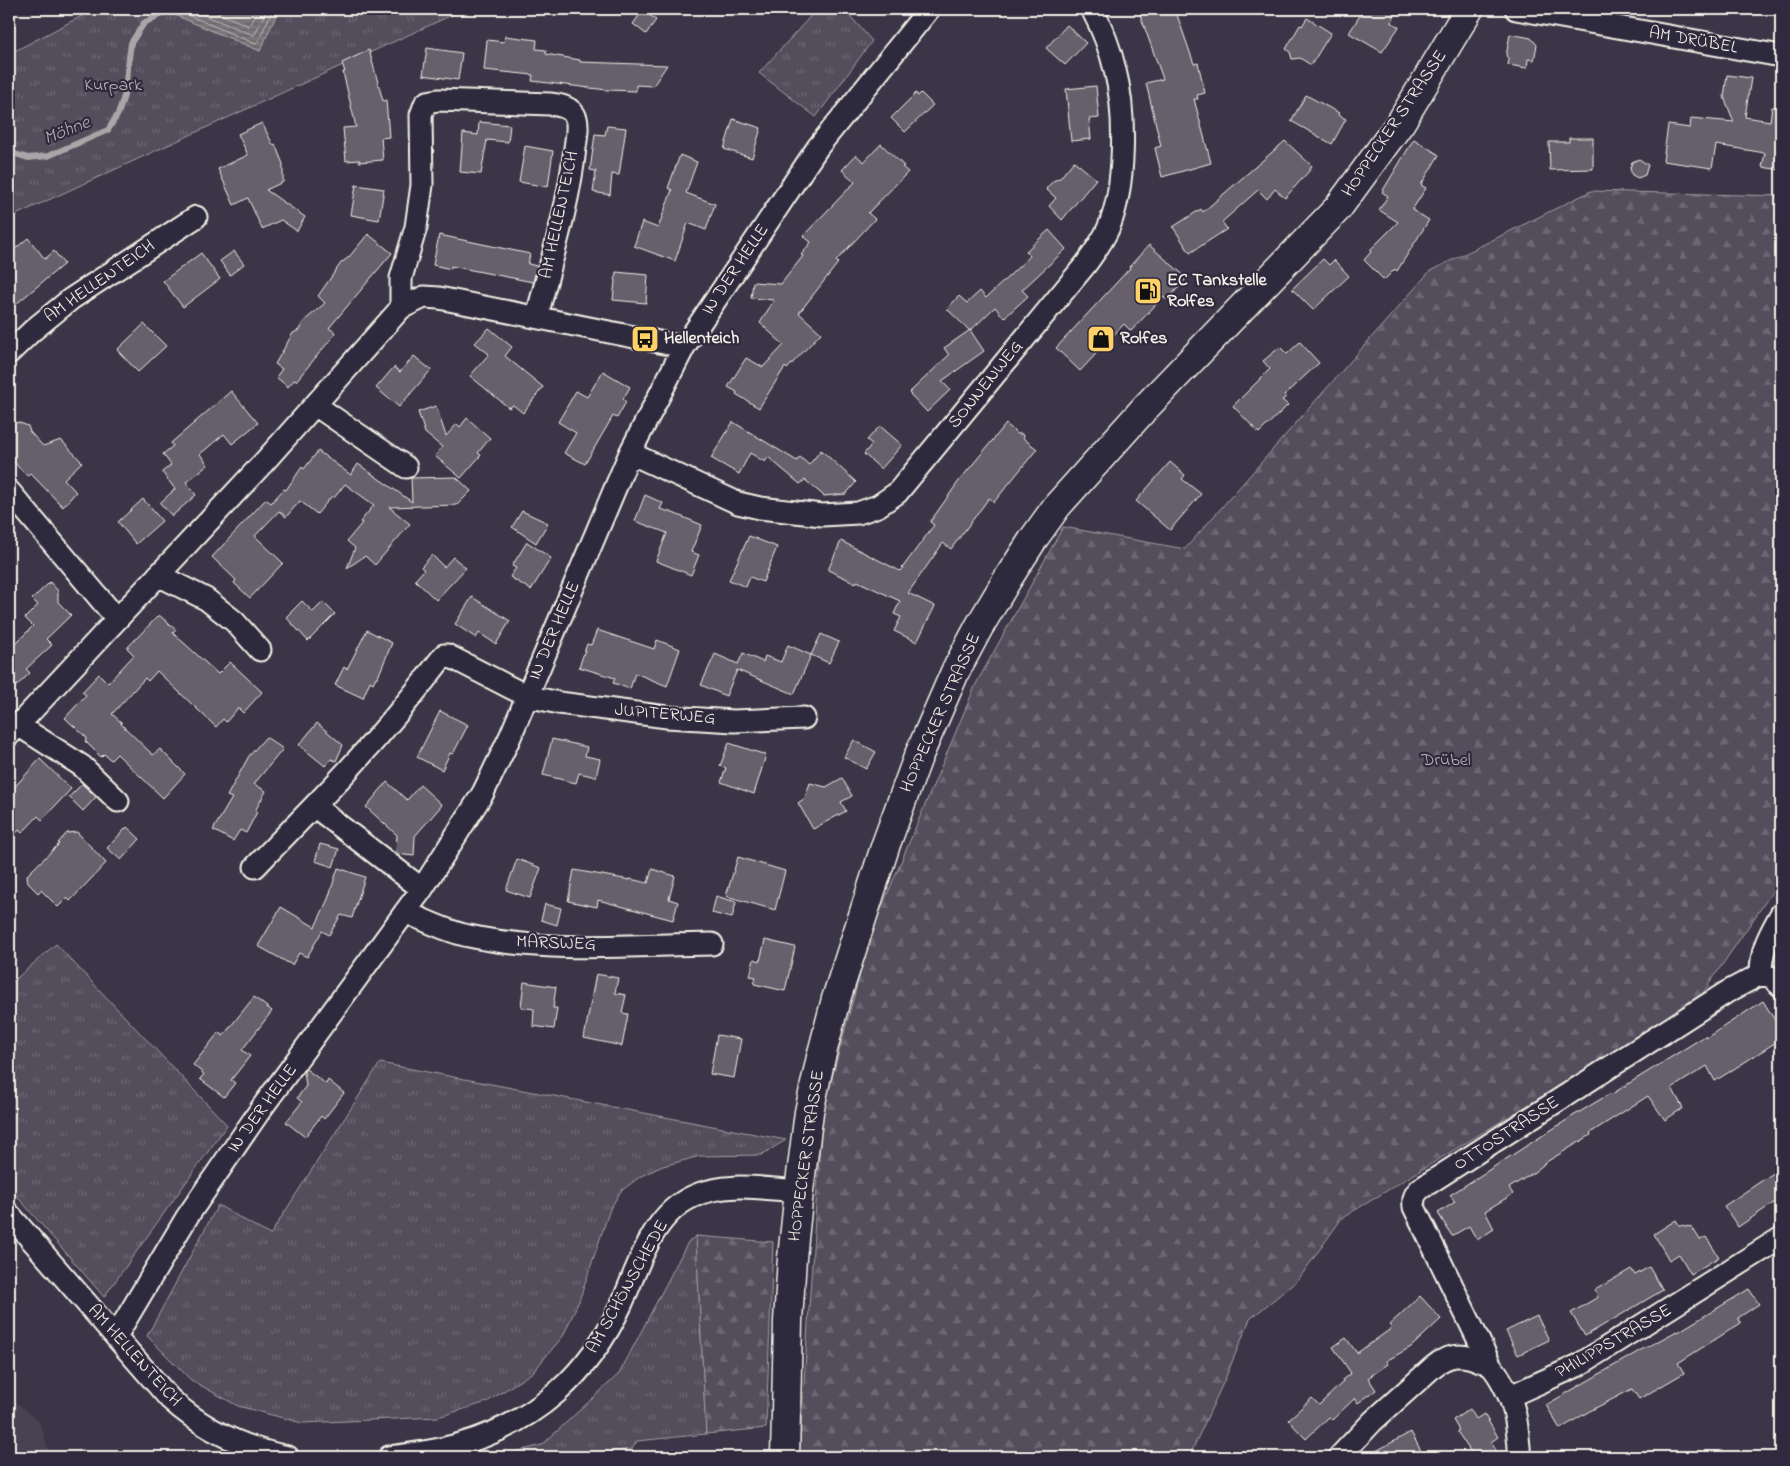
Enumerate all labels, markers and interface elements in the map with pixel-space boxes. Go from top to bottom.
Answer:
street label: AM DRÜBEL [1647,20,1740,62]
street label: HOPPECKER STRASSE [1336,45,1454,203]
park label: Kurpark [84,73,142,99]
water label: Möhne [40,109,96,152]
street label: AM HELLENTEICH [534,149,586,281]
street label: IN DER HELLE [696,219,776,321]
street label: AM HELLENTEICH [39,234,161,330]
place label: EC Tankstelle Rolfes [1167,268,1267,315]
fuel station icon: EC Tankstelle Rolfes [1133,276,1163,306]
bus stop icon: Hellenteich [630,324,660,354]
shop icon: Rolfes [1086,324,1116,354]
place label: Hellenteich [664,326,740,352]
place label: Rolfes [1120,326,1167,352]
street label: SONNENWEG [942,335,1030,435]
street label: IN DER HELLE [523,577,588,684]
street label: HOPPECKER STRASSE [894,629,988,797]
street label: JUPITERWEG [614,698,716,732]
park label: Drübel [1420,748,1471,774]
street label: MARSWEG [516,930,596,958]
street label: IN DER HELLE [222,1059,304,1159]
street label: HOPPECKER STRASSE [782,1069,832,1243]
street label: OTTOSTRASSE [1449,1090,1565,1178]
street label: AM SCHÖNSCHEDE [580,1215,676,1359]
street label: PHILIPPSTRASSE [1551,1298,1677,1386]
street label: AM HELLENTEICH [81,1299,187,1413]

